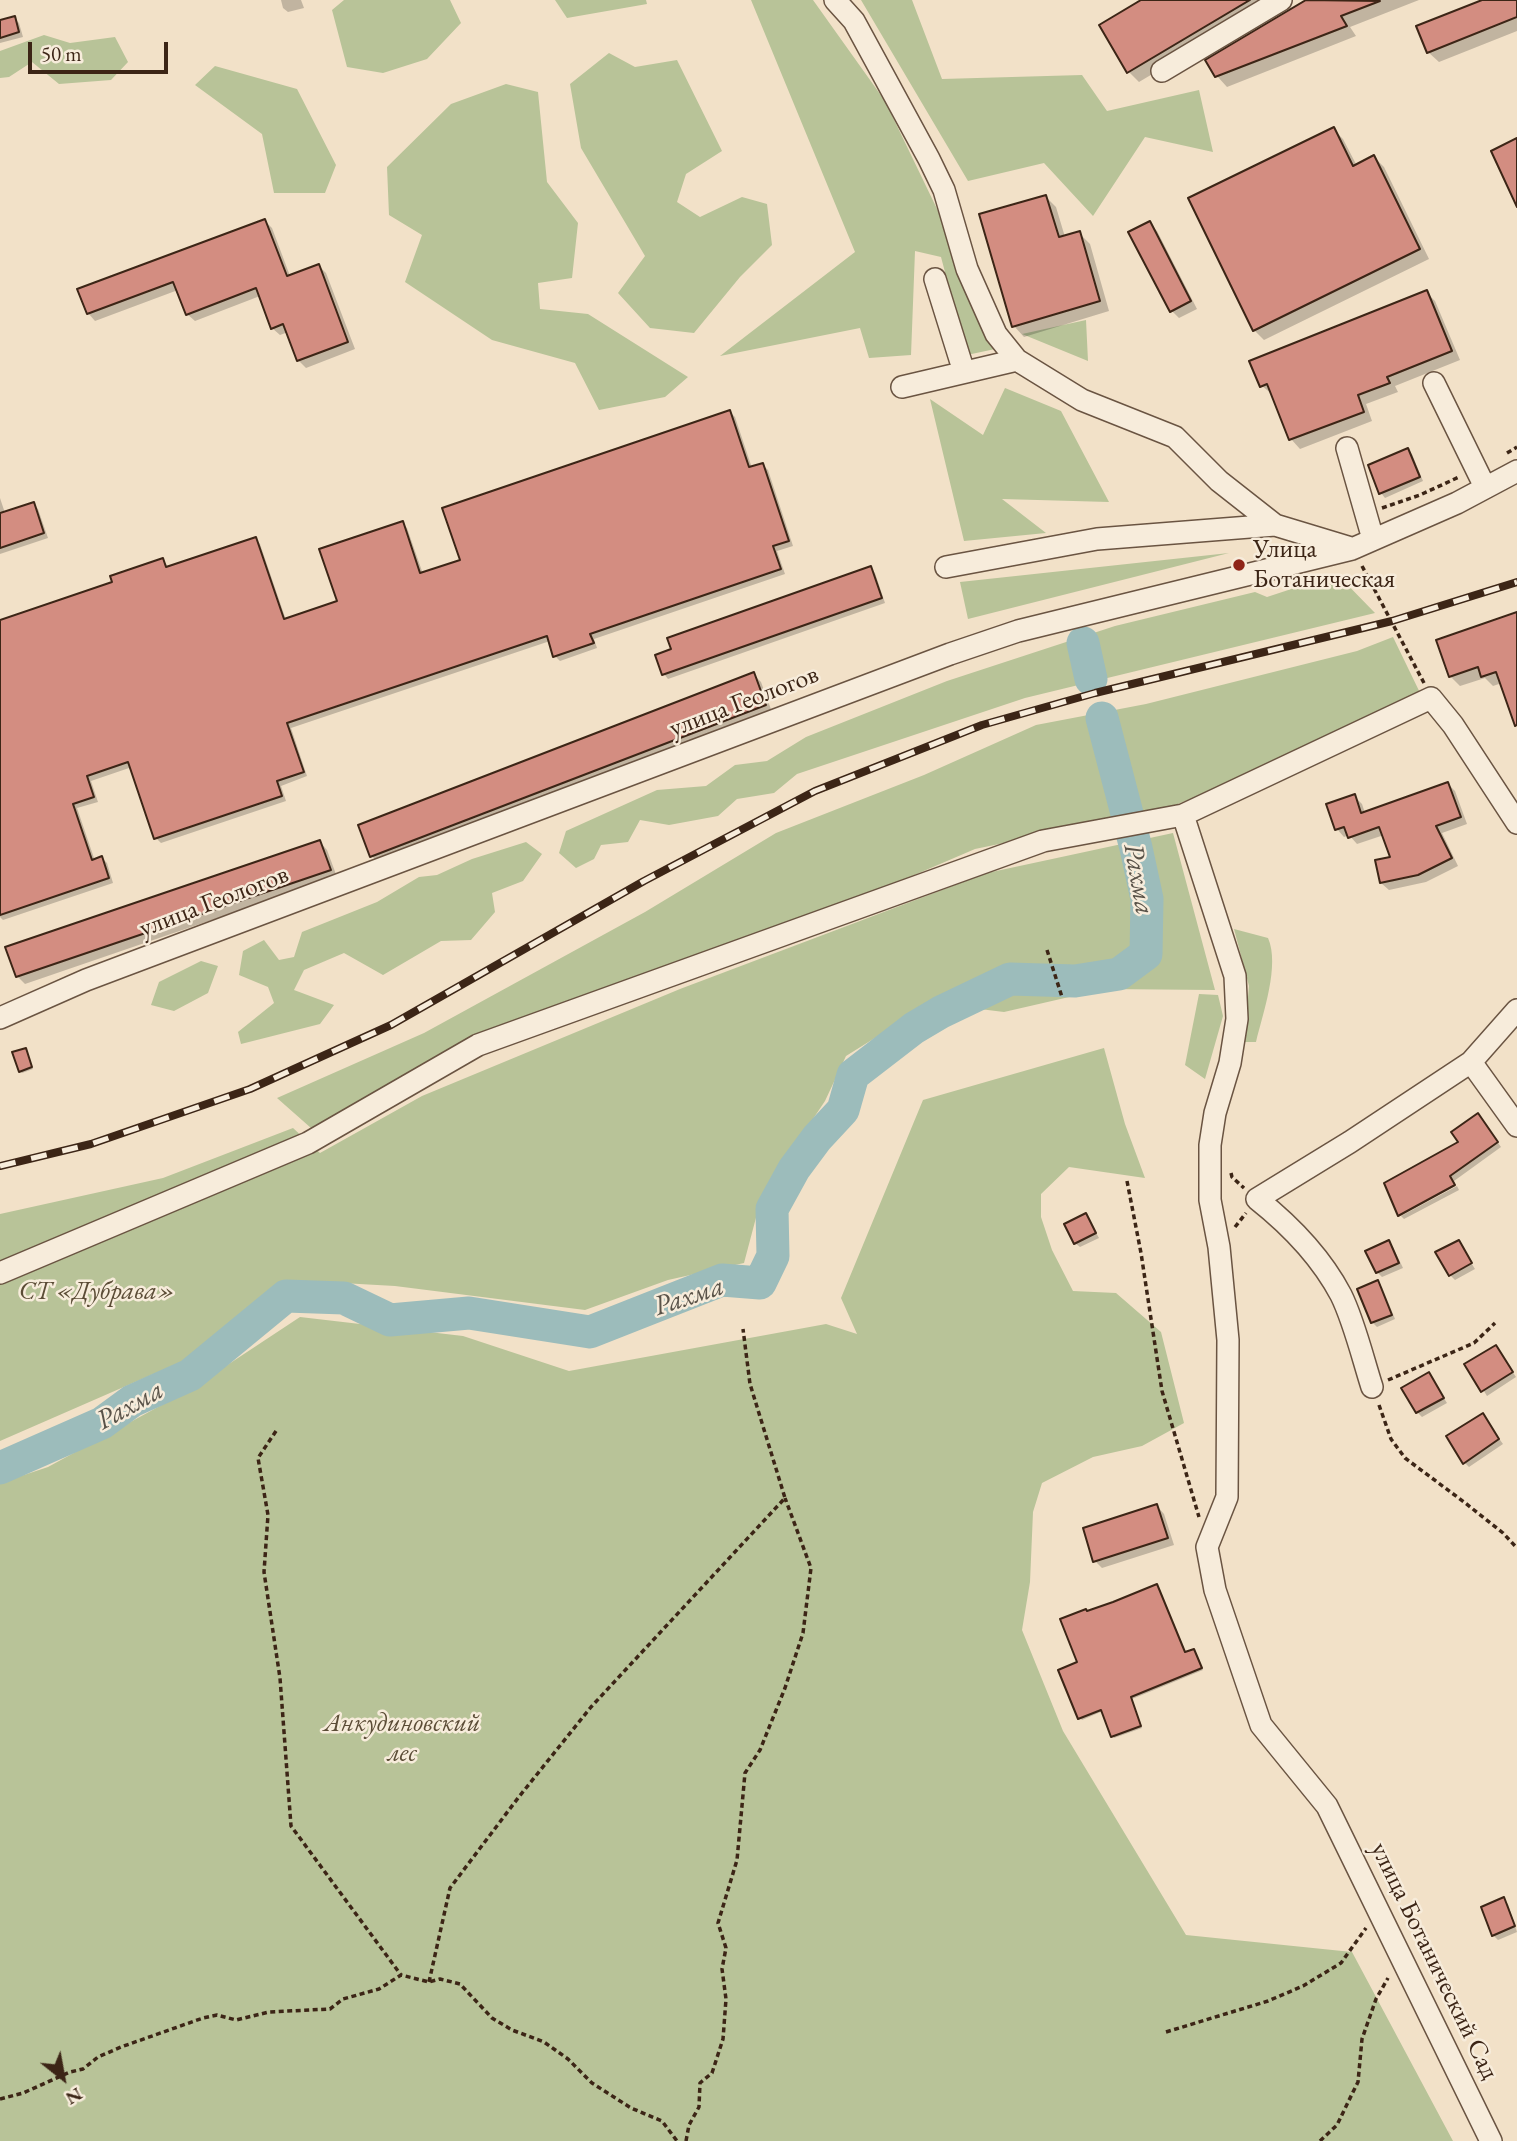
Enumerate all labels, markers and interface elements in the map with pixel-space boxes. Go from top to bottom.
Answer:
scale bar [32,28,172,72]
text: 50 m [41,40,82,67]
place label: Улица Ботаническая [1253,534,1395,596]
marker: Улица Ботаническая [1231,557,1247,573]
street label: улица Геологов [665,659,823,745]
water label: Рахма [1115,841,1161,917]
street label: улица Геологов [135,859,293,945]
water label: Рахма [650,1270,728,1324]
park label: СТ «Дубрава» [19,1276,175,1308]
water label: Рахма [90,1374,170,1438]
park label: Анкудиновский лес [324,1708,480,1770]
street label: улица Ботанический Сад [1363,1837,1505,2085]
north arrow [28,2043,98,2113]
text: N [61,2082,87,2111]

